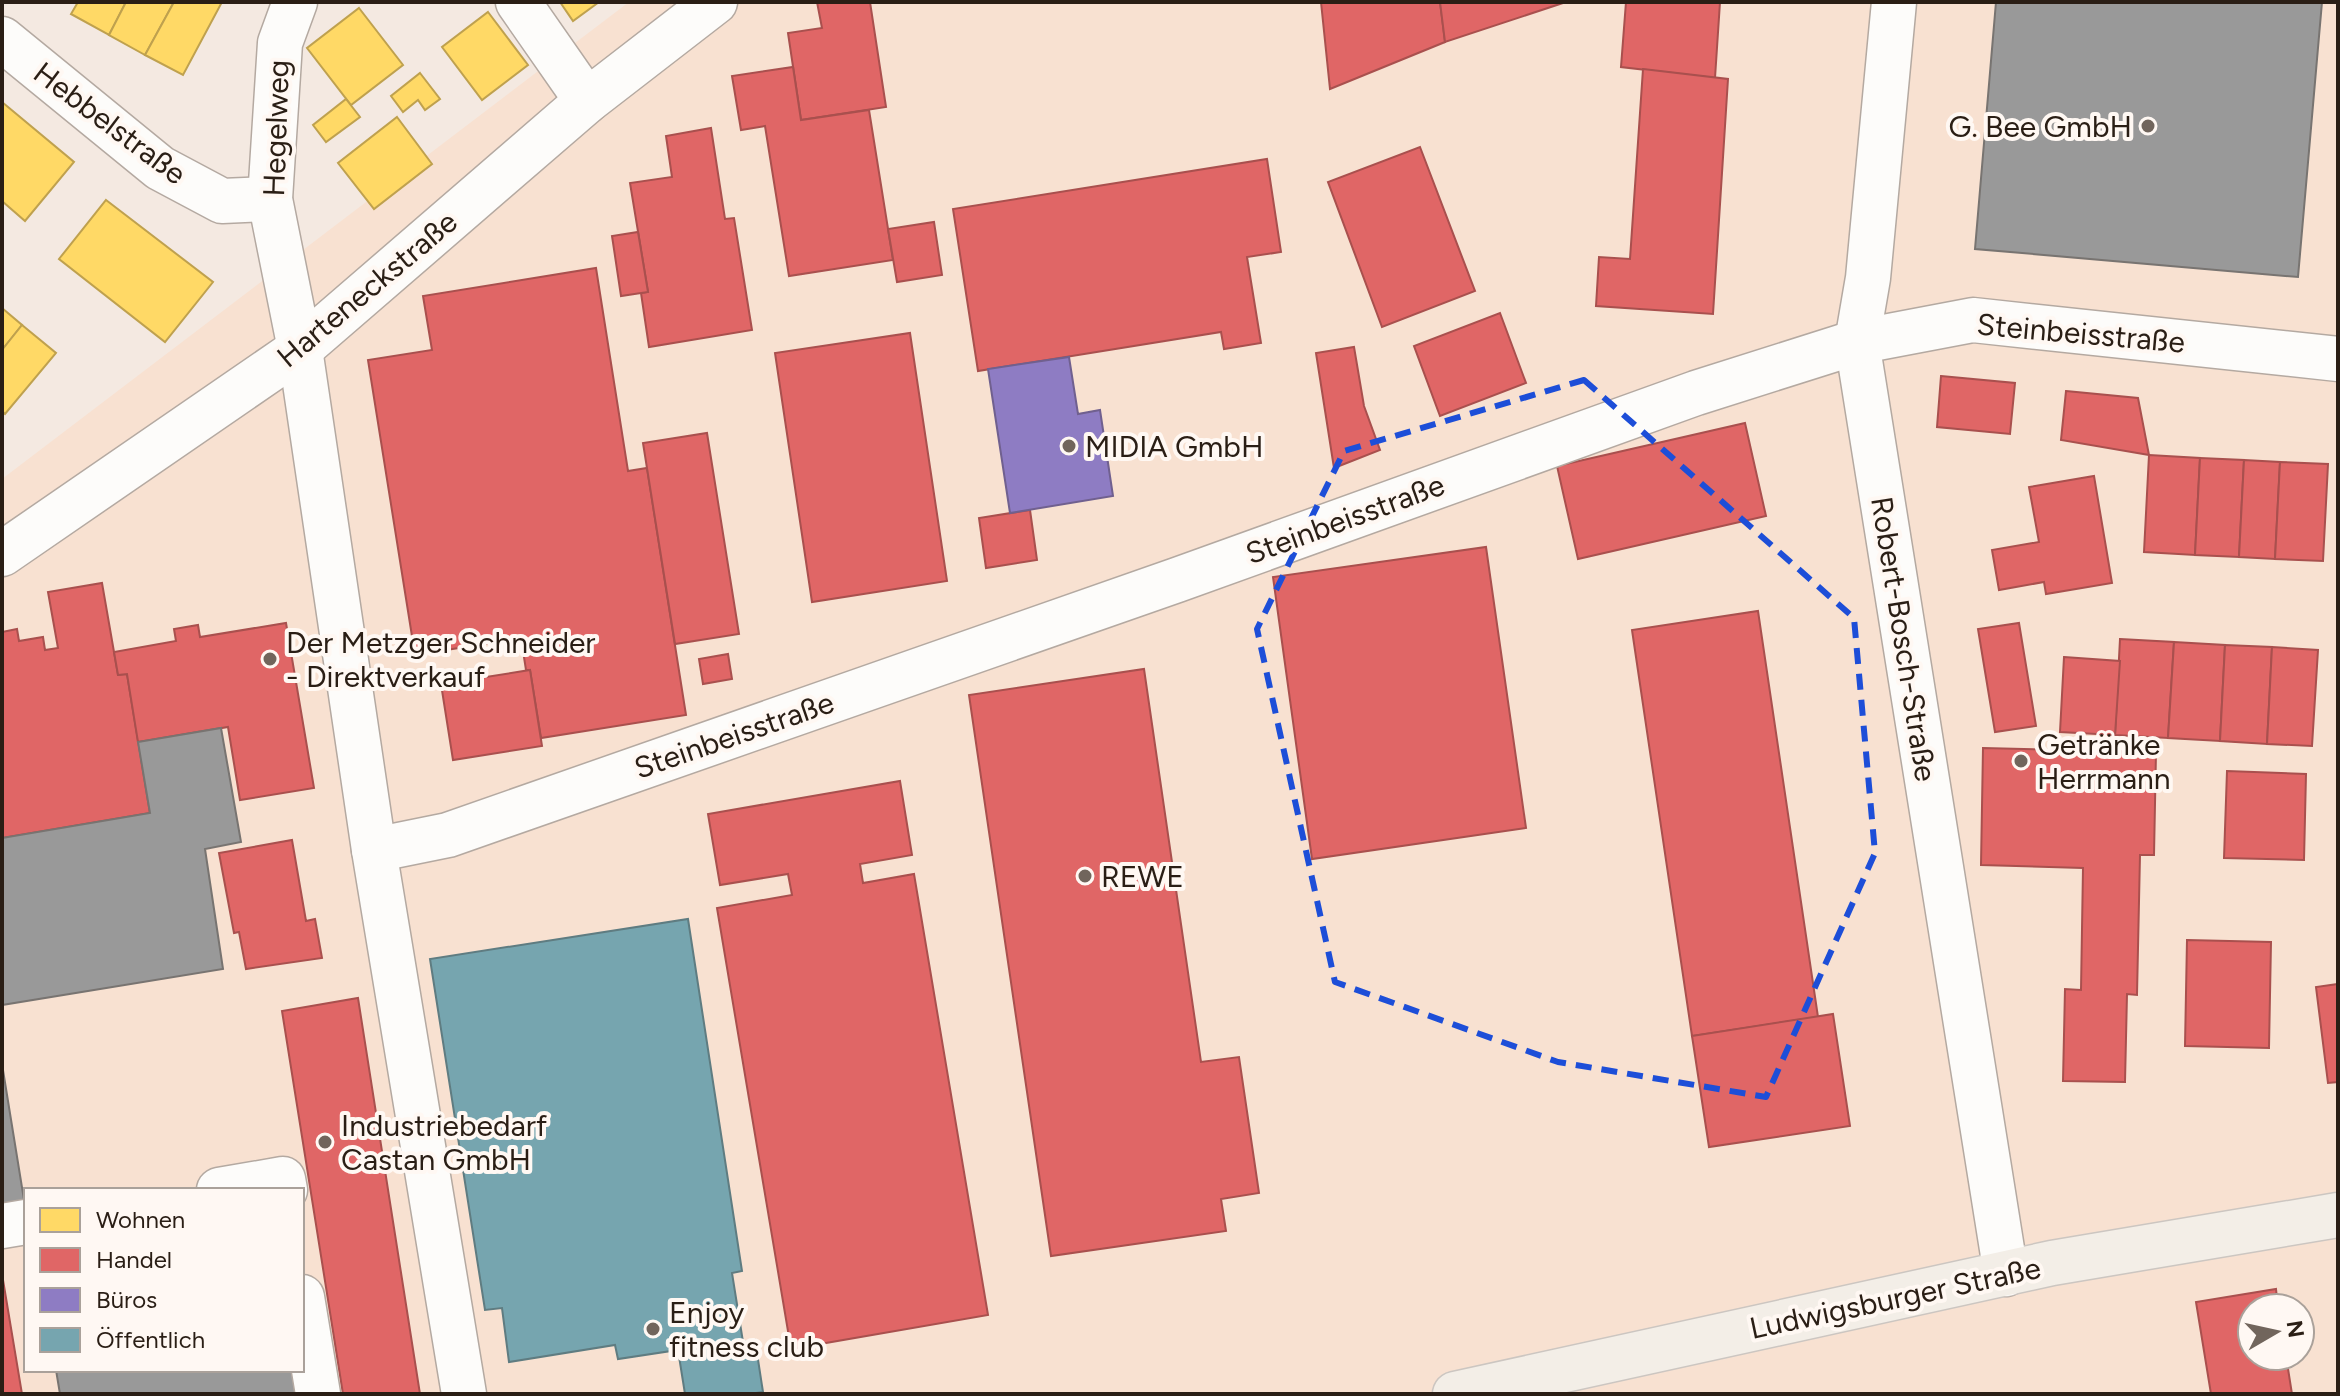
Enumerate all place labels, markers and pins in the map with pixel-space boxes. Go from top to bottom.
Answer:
place label: G. Bee GmbH [1949,108,2132,145]
marker: G. Bee GmbH [2139,117,2157,135]
place label: MIDIA GmbH [1085,428,1263,465]
marker: MIDIA GmbH [1060,437,1078,455]
place label: Der Metzger Schneider - Direktverkauf [286,624,596,695]
marker: Der Metzger Schneider - Direktverkauf [261,650,279,668]
place label: Getränke Herrmann [2037,726,2171,797]
marker: Getränke Herrmann [2012,752,2030,770]
place label: REWE [1101,858,1184,895]
marker: REWE [1076,867,1094,885]
place label: Industriebedarf Castan GmbH [341,1107,547,1178]
marker: Industriebedarf Castan GmbH [316,1133,334,1151]
place label: Enjoy fitness club [669,1294,824,1365]
marker: Enjoy fitness club [644,1320,662,1338]

